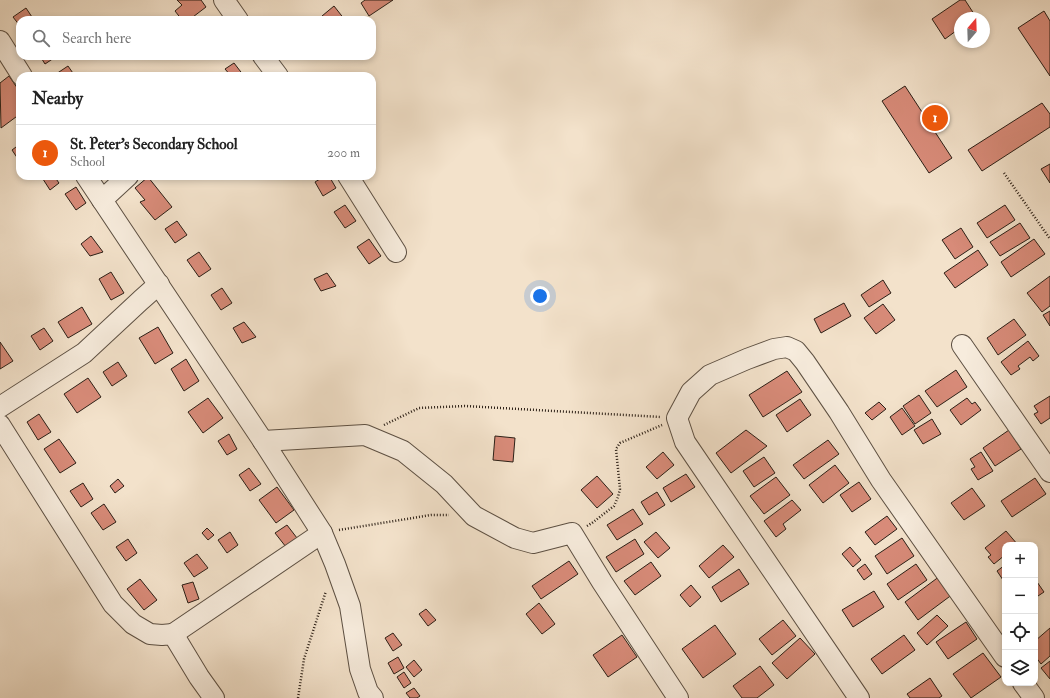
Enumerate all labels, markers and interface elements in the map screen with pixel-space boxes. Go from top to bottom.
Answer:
north arrow [954,12,990,48]
search box [16,16,376,60]
icon: search [30,27,52,49]
text: Search here [62,29,131,48]
text: Nearby [32,88,83,109]
pin: 1 [922,103,948,133]
text: St. Peter’s Secondary School [70,135,238,154]
text: 1 [43,145,47,161]
text: 200 m [327,145,360,161]
text: School [70,154,105,170]
your location [530,286,550,306]
map controls [1002,542,1038,686]
button: + [1002,542,1038,578]
button: − [1002,578,1038,614]
button: locate [1002,614,1038,650]
button: layers [1002,650,1038,686]

